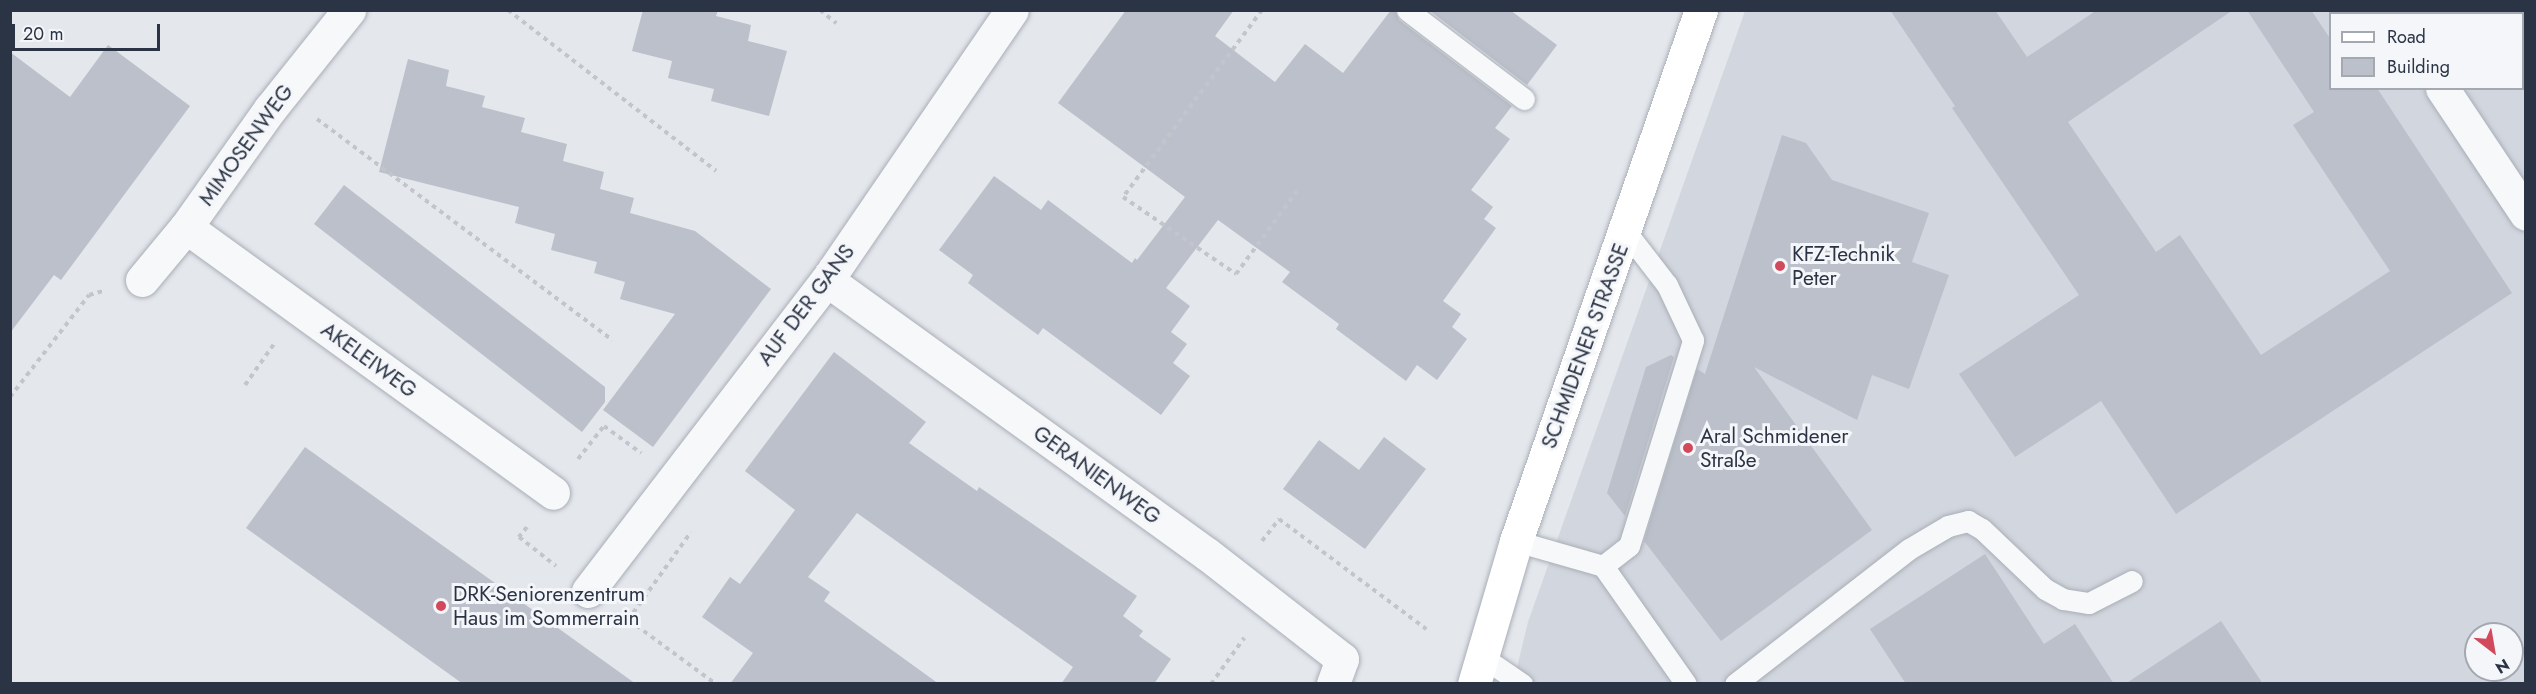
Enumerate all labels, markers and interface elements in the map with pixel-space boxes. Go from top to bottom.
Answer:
scale bar [15,12,164,50]
legend [2329,12,2524,90]
text: 20 m [23,21,63,47]
text: Road [2387,24,2426,50]
text: Building [2387,54,2450,80]
street label: MIMOSENWEG [194,79,298,211]
street label: AUF DER GANS [752,240,860,370]
street label: SCHMIDENER STRASSE [1536,240,1634,452]
place label: KFZ-Technik Peter [1792,241,1895,291]
marker: KFZ-Technik Peter [1773,259,1787,273]
street label: AKELEIWEG [316,317,422,403]
street label: GERANIENWEG [1028,420,1166,530]
place label: Aral Schmidener Straße [1700,423,1849,473]
marker: Aral Schmidener Straße [1681,441,1695,455]
place label: DRK-Seniorenzentrum Haus im Sommerrain [453,581,645,631]
marker: DRK-Seniorenzentrum Haus im Sommerrain [434,599,448,613]
north arrow [2464,622,2524,682]
text: N [2491,653,2514,679]

